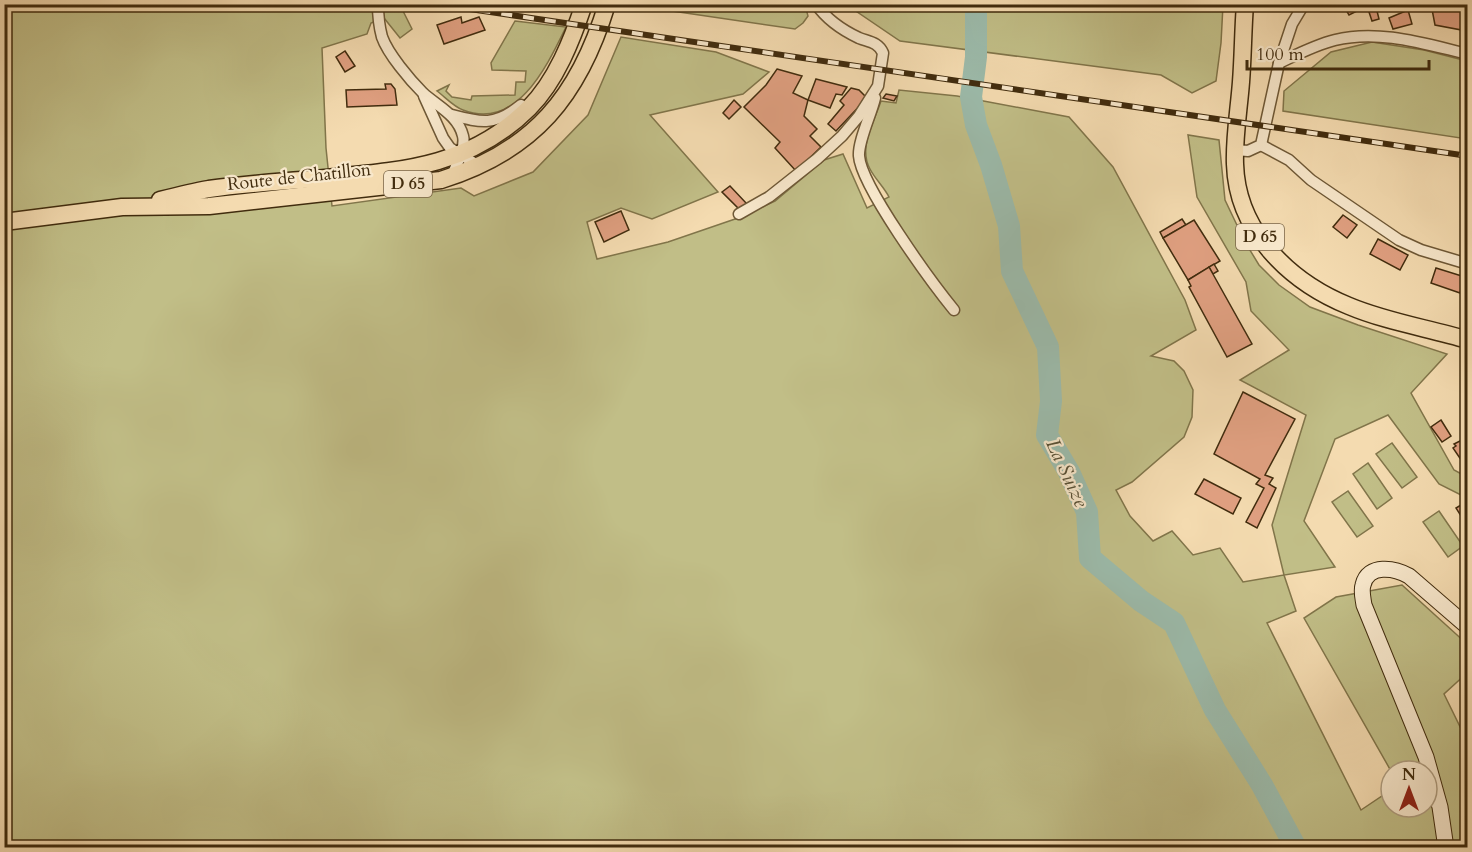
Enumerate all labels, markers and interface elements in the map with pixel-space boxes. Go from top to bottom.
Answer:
scale bar [1247,33,1428,71]
text: 100 m [1256,42,1304,67]
street label: Route de Chatillon [226,157,373,197]
road number: D 65 [384,171,432,197]
road number: D 65 [1236,224,1284,250]
water label: La Suize [1039,434,1095,512]
north arrow [1379,759,1439,819]
text: N [1402,764,1416,786]

